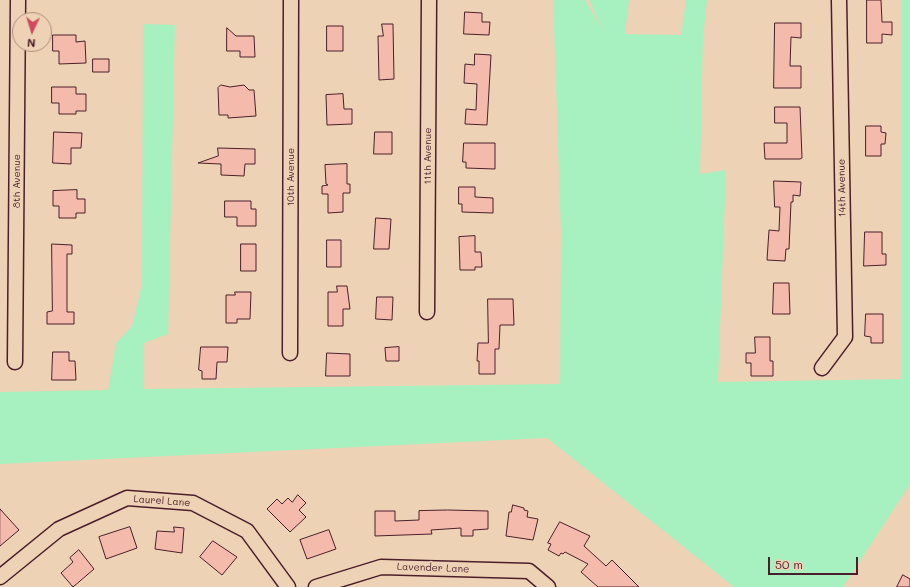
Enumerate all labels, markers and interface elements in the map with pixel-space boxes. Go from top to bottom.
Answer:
north arrow [12,12,52,52]
text: N [27,36,36,51]
street label: 11th Avenue [422,128,434,184]
street label: 10th Avenue [285,148,297,206]
street label: 8th Avenue [11,154,23,208]
street label: 14th Avenue [835,159,849,217]
street label: Laurel Lane [133,493,191,509]
scale bar [770,549,860,575]
text: 50 m [775,556,803,572]
street label: Lavender Lane [397,561,469,575]

